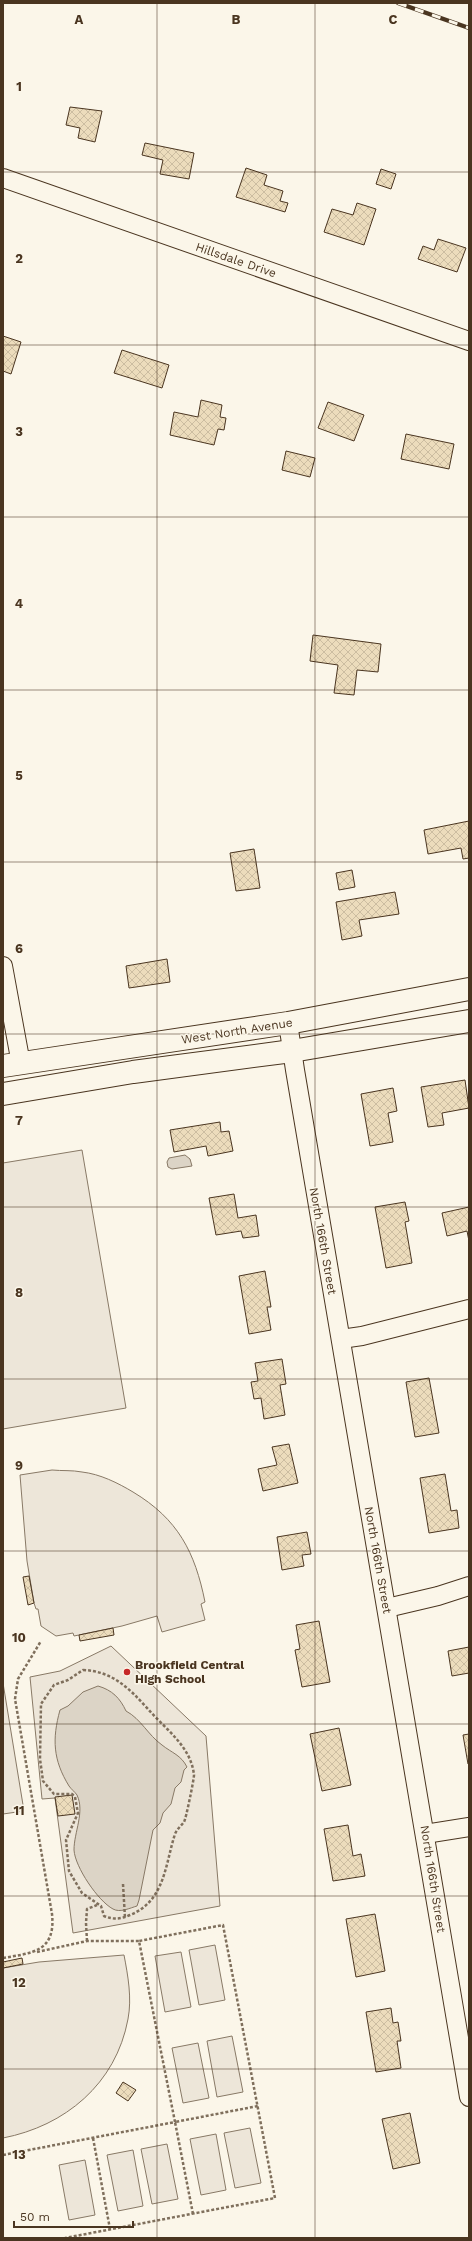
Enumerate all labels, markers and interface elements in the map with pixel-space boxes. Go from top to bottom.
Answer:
text: A [75,12,84,27]
text: B [232,12,241,27]
text: C [389,12,398,27]
text: 1 [16,79,22,94]
street label: Hillsdale Drive [194,240,278,280]
text: 2 [15,251,23,266]
text: 3 [15,424,23,439]
text: 4 [15,596,24,611]
text: 5 [15,768,23,783]
text: 6 [15,941,23,956]
street label: West North Avenue [180,1015,294,1047]
text: 7 [15,1113,23,1128]
street label: North 166th Street [307,1186,339,1296]
text: 8 [15,1285,23,1300]
text: 9 [15,1458,23,1473]
street label: North 166th Street [362,1505,394,1615]
text: 10 [12,1630,26,1645]
place label: Brookfield Central High School [135,1658,244,1686]
marker: Brookfield Central High School [122,1667,132,1677]
text: 11 [13,1803,25,1818]
street label: North 166th Street [418,1824,448,1934]
text: 12 [12,1975,26,1990]
text: 13 [12,2147,26,2162]
scale bar [14,2203,133,2229]
text: 50 m [20,2210,50,2224]

